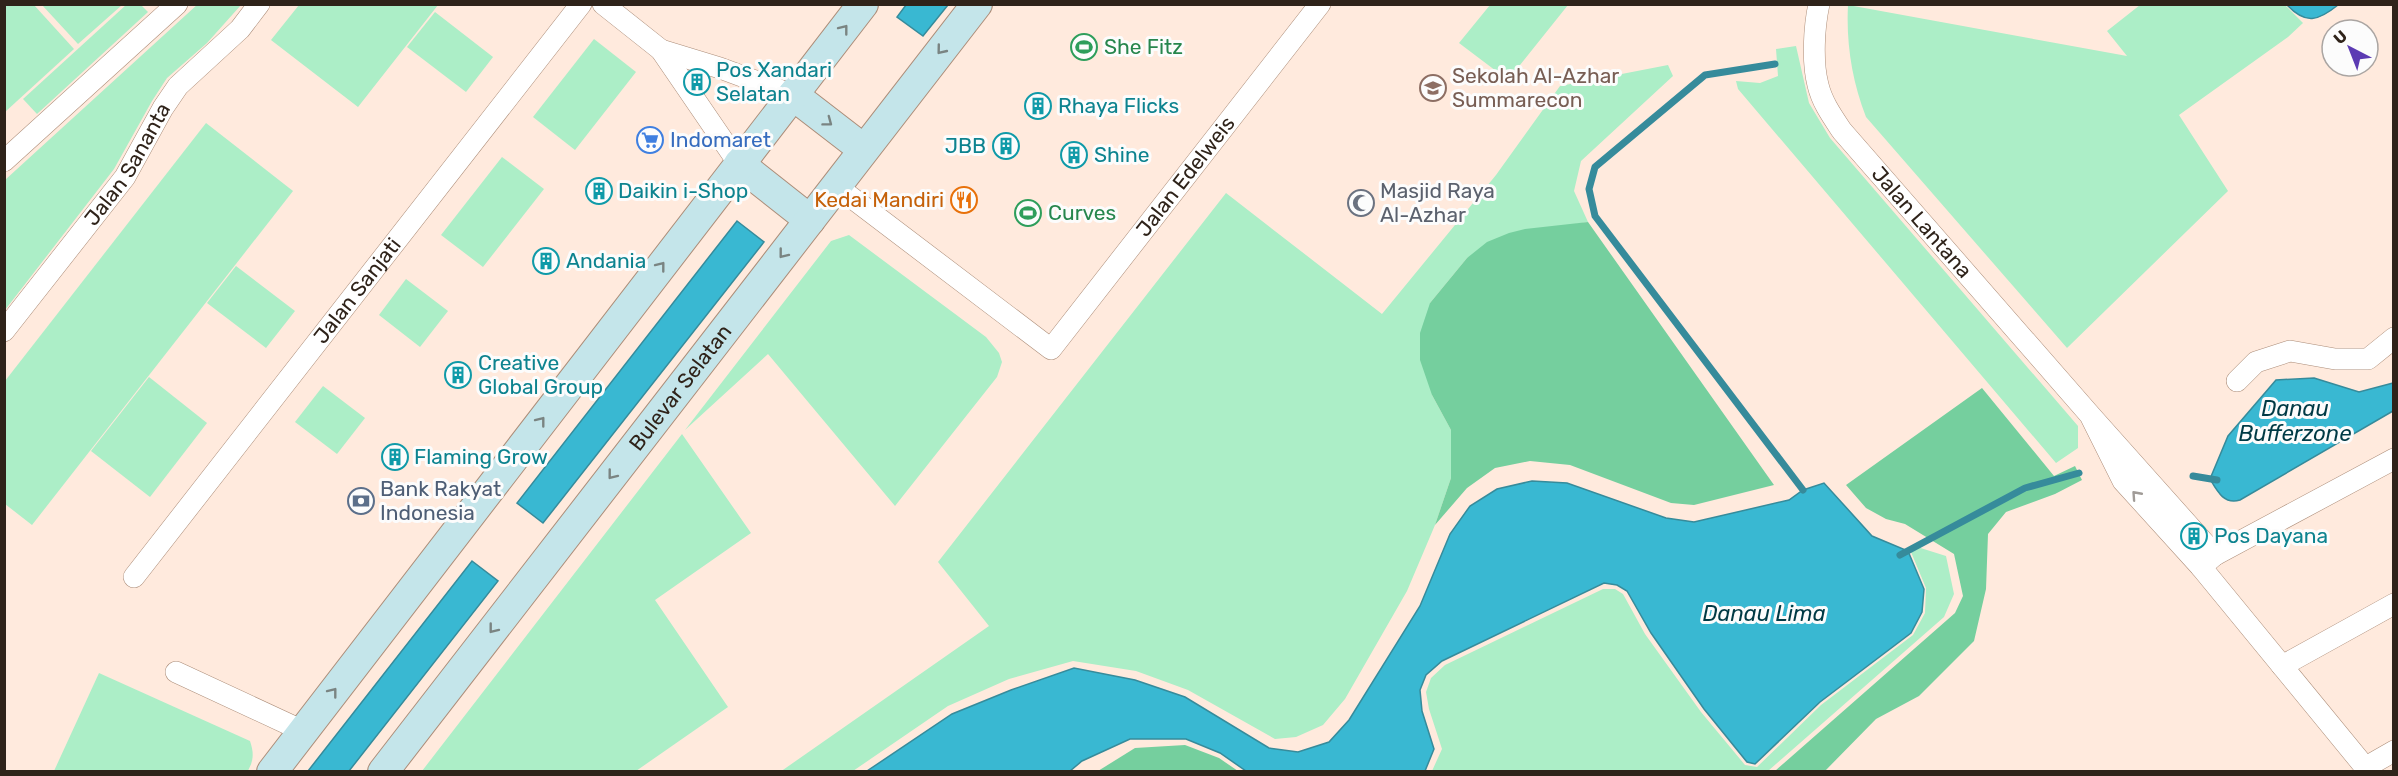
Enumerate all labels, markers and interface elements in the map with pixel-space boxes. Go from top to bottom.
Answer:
north arrow [2320,18,2380,78]
one-way arrow [837,25,848,36]
text: U [2330,26,2351,48]
sports icon: She Fitz [1069,32,1099,62]
place label: She Fitz [1104,34,1183,59]
one-way arrow [937,43,948,54]
place label: Pos Xandari Selatan [716,57,832,106]
place label: Sekolah Al-Azhar Summarecon [1452,63,1619,112]
building icon: Pos Xandari Selatan [682,67,712,97]
school or university icon: Sekolah Al-Azhar Summarecon [1418,73,1448,103]
building icon: Rhaya Flicks [1023,91,1053,121]
place label: Rhaya Flicks [1058,93,1179,118]
street label: Jalan Sananta [79,98,175,230]
street label: Jalan Edelweis [1131,111,1240,241]
one-way arrow [821,115,832,126]
supermarket icon: Indomaret [635,125,665,155]
place label: Indomaret [670,127,771,152]
building icon: JBB [991,131,1021,161]
place label: JBB [945,133,986,158]
building icon: Shine [1059,140,1089,170]
place label: Shine [1094,142,1149,167]
street label: Jalan Lantana [1867,161,1977,283]
building icon: Daikin i-Shop [584,176,614,206]
place label: Daikin i-Shop [618,178,748,203]
place label: Masjid Raya Al-Azhar [1380,178,1495,227]
restaurant icon: Kedai Mandiri [949,185,979,215]
place label: Kedai Mandiri [814,187,944,212]
mosque icon: Masjid Raya Al-Azhar [1346,188,1376,218]
sports icon: Curves [1013,198,1043,228]
place label: Curves [1048,200,1116,225]
street label: Jalan Sanjati [308,233,406,348]
building icon: Andania [531,246,561,276]
one-way arrow [780,247,791,258]
place label: Andania [566,248,646,273]
one-way arrow [653,262,664,273]
street label: Bulevar Selatan [623,319,737,455]
place label: Creative Global Group [478,350,603,399]
building icon: Creative Global Group [443,360,473,390]
water label: Danau Bufferzone [2239,395,2351,447]
one-way arrow [534,416,545,427]
building icon: Flaming Grow [380,442,410,472]
place label: Flaming Grow [414,444,548,469]
one-way arrow [609,468,620,479]
place label: Bank Rakyat Indonesia [380,476,501,525]
bank icon: Bank Rakyat Indonesia [346,486,376,516]
one-way arrow [2132,491,2143,501]
building icon: Pos Dayana [2179,521,2209,551]
place label: Pos Dayana [2214,523,2328,548]
water label: Danau Lima [1702,600,1826,627]
one-way arrow [489,622,500,633]
one-way arrow [325,687,336,698]

